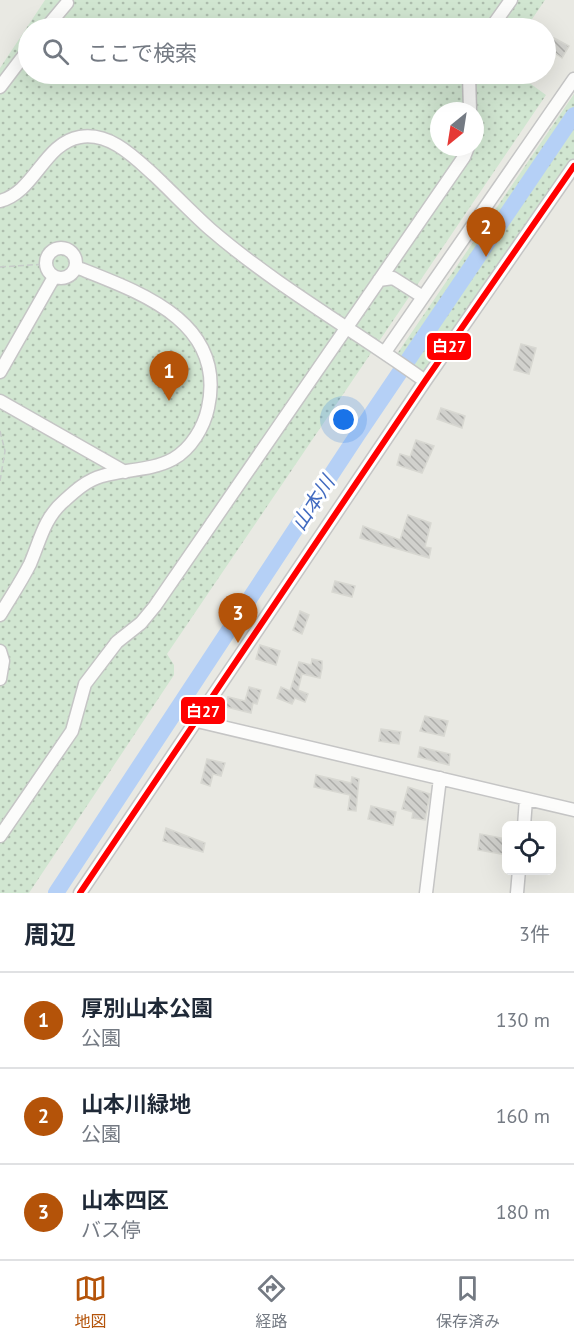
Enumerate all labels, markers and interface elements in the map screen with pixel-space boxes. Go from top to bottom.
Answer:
search box [18,18,556,84]
icon: search [39,35,72,68]
text: ここで検索 [87,39,197,67]
north arrow [430,102,484,156]
pin: 2 [466,208,506,257]
line badge: 白27 [426,332,472,361]
text: 白27 [432,336,466,356]
pin: 1 [150,352,188,401]
your location [329,405,358,434]
water label: 山本川 [286,469,341,535]
pin: 3 [218,594,258,643]
line badge: 白27 [180,696,226,725]
text: 白27 [186,701,220,721]
map controls [502,821,556,875]
button: locate [502,821,556,875]
text: 周辺 [24,918,76,951]
text: 3件 [519,921,550,947]
text: 厚別山本公園 [81,994,213,1022]
text: 1 [38,1007,49,1033]
text: 130 m [496,1007,550,1033]
text: 公園 [81,1025,121,1051]
text: 山本川緑地 [81,1090,191,1118]
text: 2 [38,1103,49,1129]
text: 160 m [496,1103,550,1129]
text: 公園 [81,1121,121,1147]
text: 山本四区 [81,1186,169,1214]
text: 3 [38,1199,49,1225]
text: 180 m [496,1199,550,1225]
text: バス停 [81,1217,141,1243]
tab: 地図 [74,1272,107,1332]
tab: 経路 [255,1272,288,1332]
tab: 保存済み [436,1272,500,1332]

